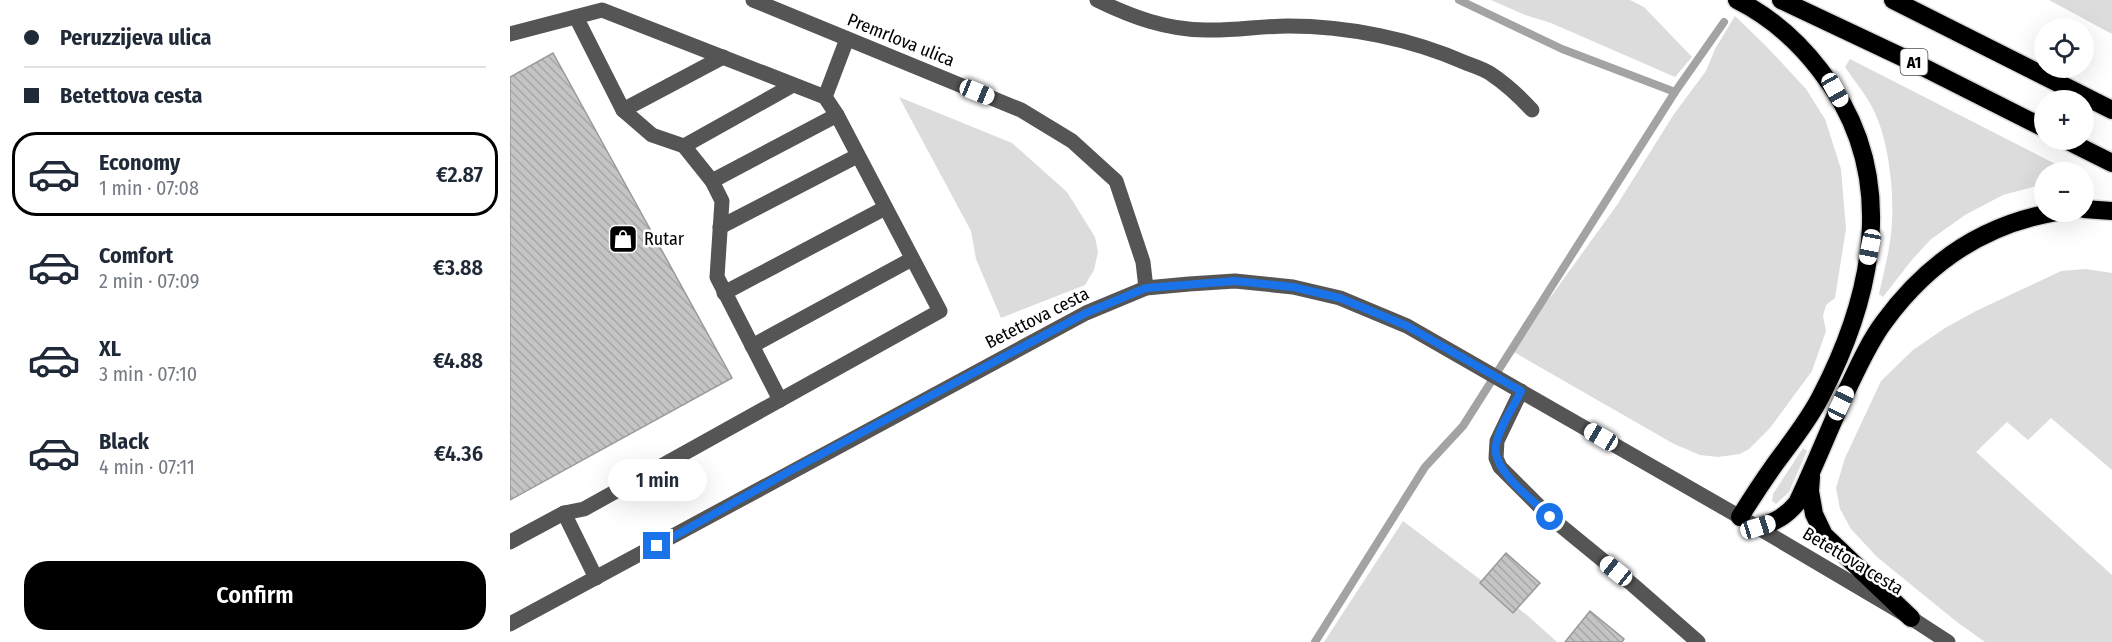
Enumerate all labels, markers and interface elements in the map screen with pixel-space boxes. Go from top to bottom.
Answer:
street label: Premrlova ulica [844,8,958,72]
map controls [2034,18,2094,222]
button: locate [2034,18,2094,78]
text: Peruzzijeva ulica [60,24,212,51]
road number: A1 [1900,49,1928,75]
car [1818,70,1852,110]
car [957,77,997,107]
text: Betettova cesta [60,82,202,109]
button: + [2034,90,2094,150]
icon: car [27,147,81,201]
text: Economy [99,149,180,176]
text: €2.87 [436,161,483,188]
button: − [2034,162,2094,222]
text: 1 min · 07:08 [99,176,199,200]
shop icon: Rutar [607,223,639,255]
place label: Rutar [644,228,685,250]
car [1858,228,1882,266]
icon: car [27,240,81,294]
text: Comfort [99,242,173,269]
text: €3.88 [433,254,483,281]
text: 2 min · 07:09 [99,269,200,293]
street label: Betettova cesta [981,282,1093,354]
icon: car [27,333,81,387]
text: XL [99,335,121,362]
text: €4.88 [433,347,483,374]
text: 3 min · 07:10 [99,362,197,386]
car [1825,383,1857,423]
car [1581,420,1621,454]
icon: car [27,426,81,480]
text: Black [99,428,149,455]
text: €4.36 [434,440,483,467]
text: 4 min · 07:11 [99,455,195,479]
callout: 1 min [608,459,706,501]
text: 1 min [636,468,679,492]
route start [1536,503,1563,530]
car [1738,513,1778,541]
street label: Betettova cesta [1799,522,1907,600]
route end [643,532,670,559]
car [1596,553,1636,589]
button: Confirm [24,561,486,630]

